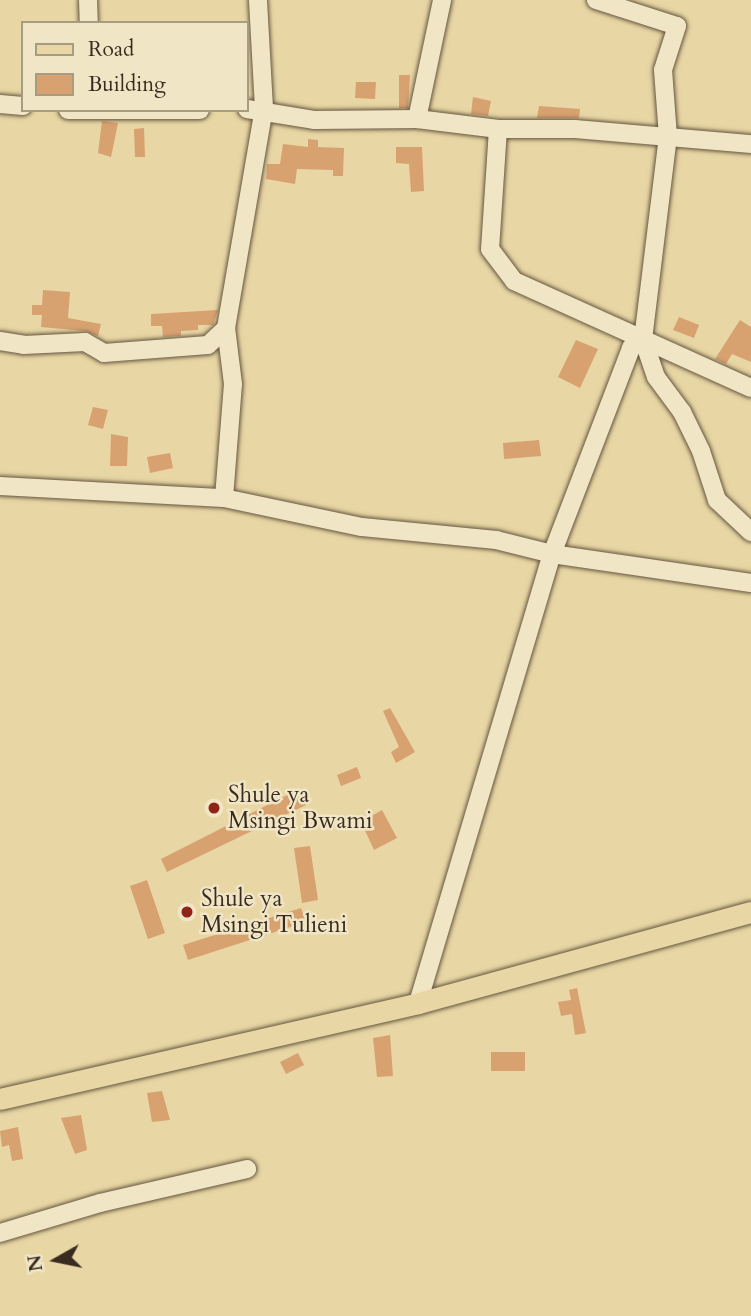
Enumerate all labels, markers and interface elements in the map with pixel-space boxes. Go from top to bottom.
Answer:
legend [21,21,248,112]
text: Road [88,35,134,64]
text: Building [88,70,166,99]
place label: Shule ya Msingi Bwami [228,781,372,835]
marker: Shule ya Msingi Bwami [206,800,222,816]
place label: Shule ya Msingi Tulieni [201,885,347,939]
marker: Shule ya Msingi Tulieni [179,904,195,920]
north arrow [21,1225,91,1295]
text: N [21,1253,49,1273]

